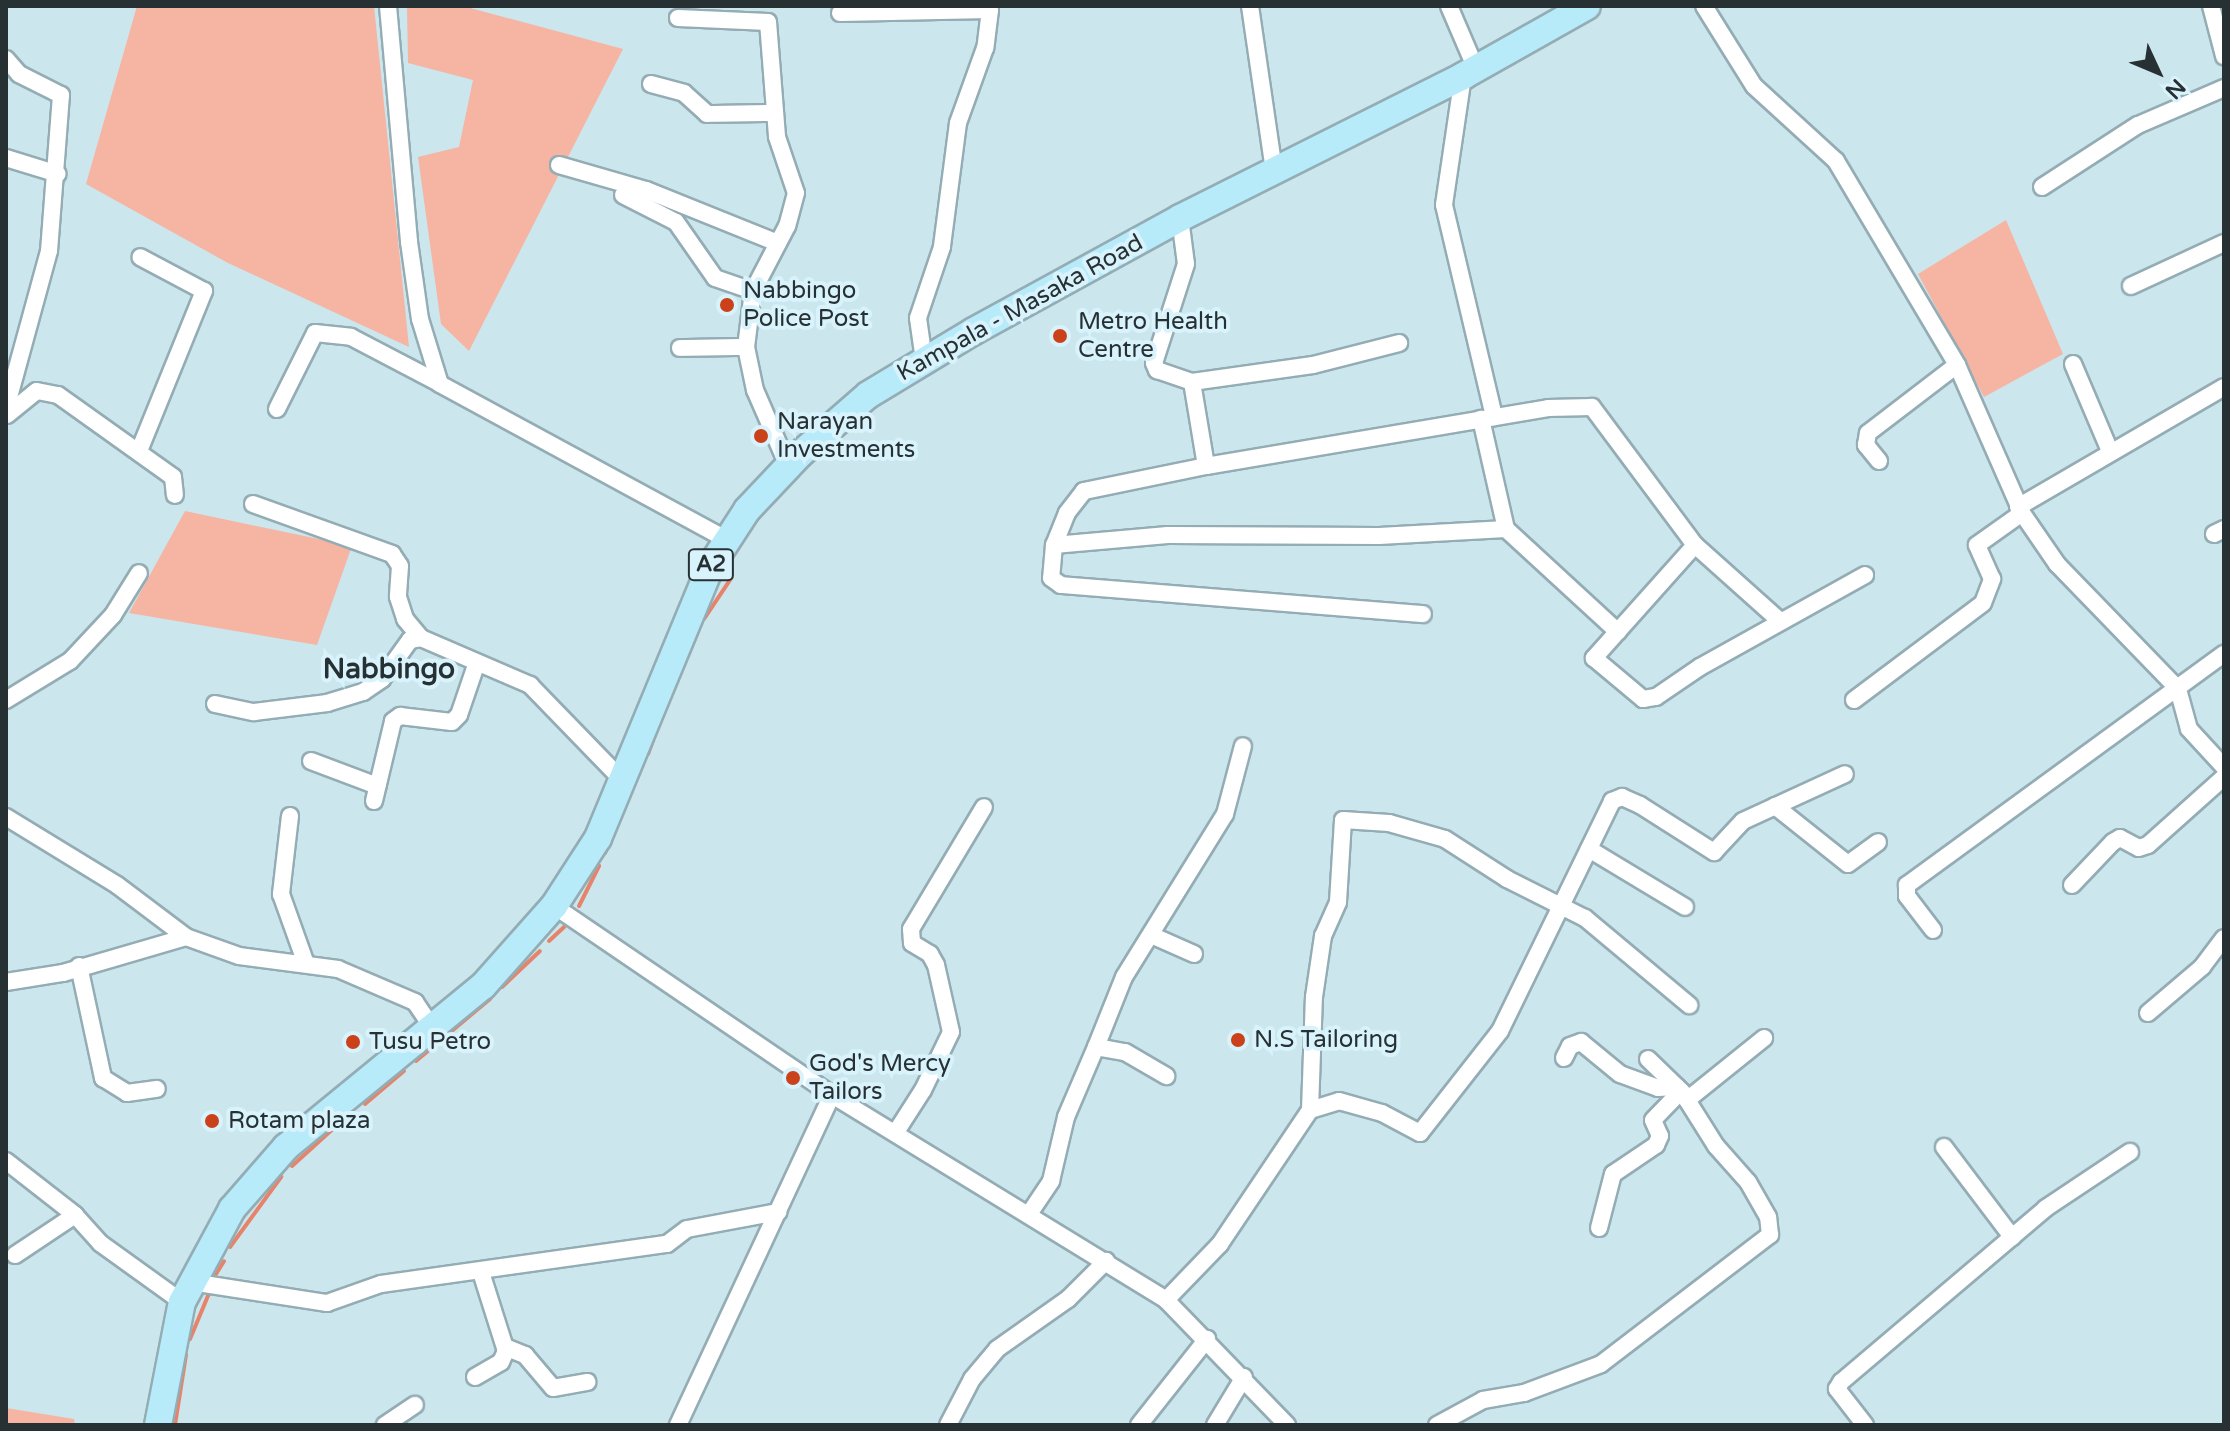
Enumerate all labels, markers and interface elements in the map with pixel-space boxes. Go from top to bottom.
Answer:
north arrow [2118,32,2198,112]
text: N [2160,73,2191,104]
street label: Kampala - Masaka Road [892,228,1148,388]
place label: Nabbingo Police Post [743,277,869,333]
marker: Nabbingo Police Post [718,296,736,314]
place label: Metro Health Centre [1078,308,1228,364]
marker: Metro Health Centre [1049,325,1071,347]
place label: Narayan Investments [777,408,915,464]
marker: Narayan Investments [752,427,770,445]
road number: A2 [687,547,735,583]
district label: Nabbingo [323,652,455,686]
place label: N.S Tailoring [1254,1026,1398,1054]
place label: Tusu Petro [369,1028,491,1056]
marker: N.S Tailoring [1229,1031,1247,1049]
marker: Tusu Petro [344,1033,362,1051]
place label: God's Mercy Tailors [809,1050,951,1106]
marker: God's Mercy Tailors [784,1069,802,1087]
place label: Rotam plaza [228,1107,371,1135]
marker: Rotam plaza [203,1112,221,1130]

